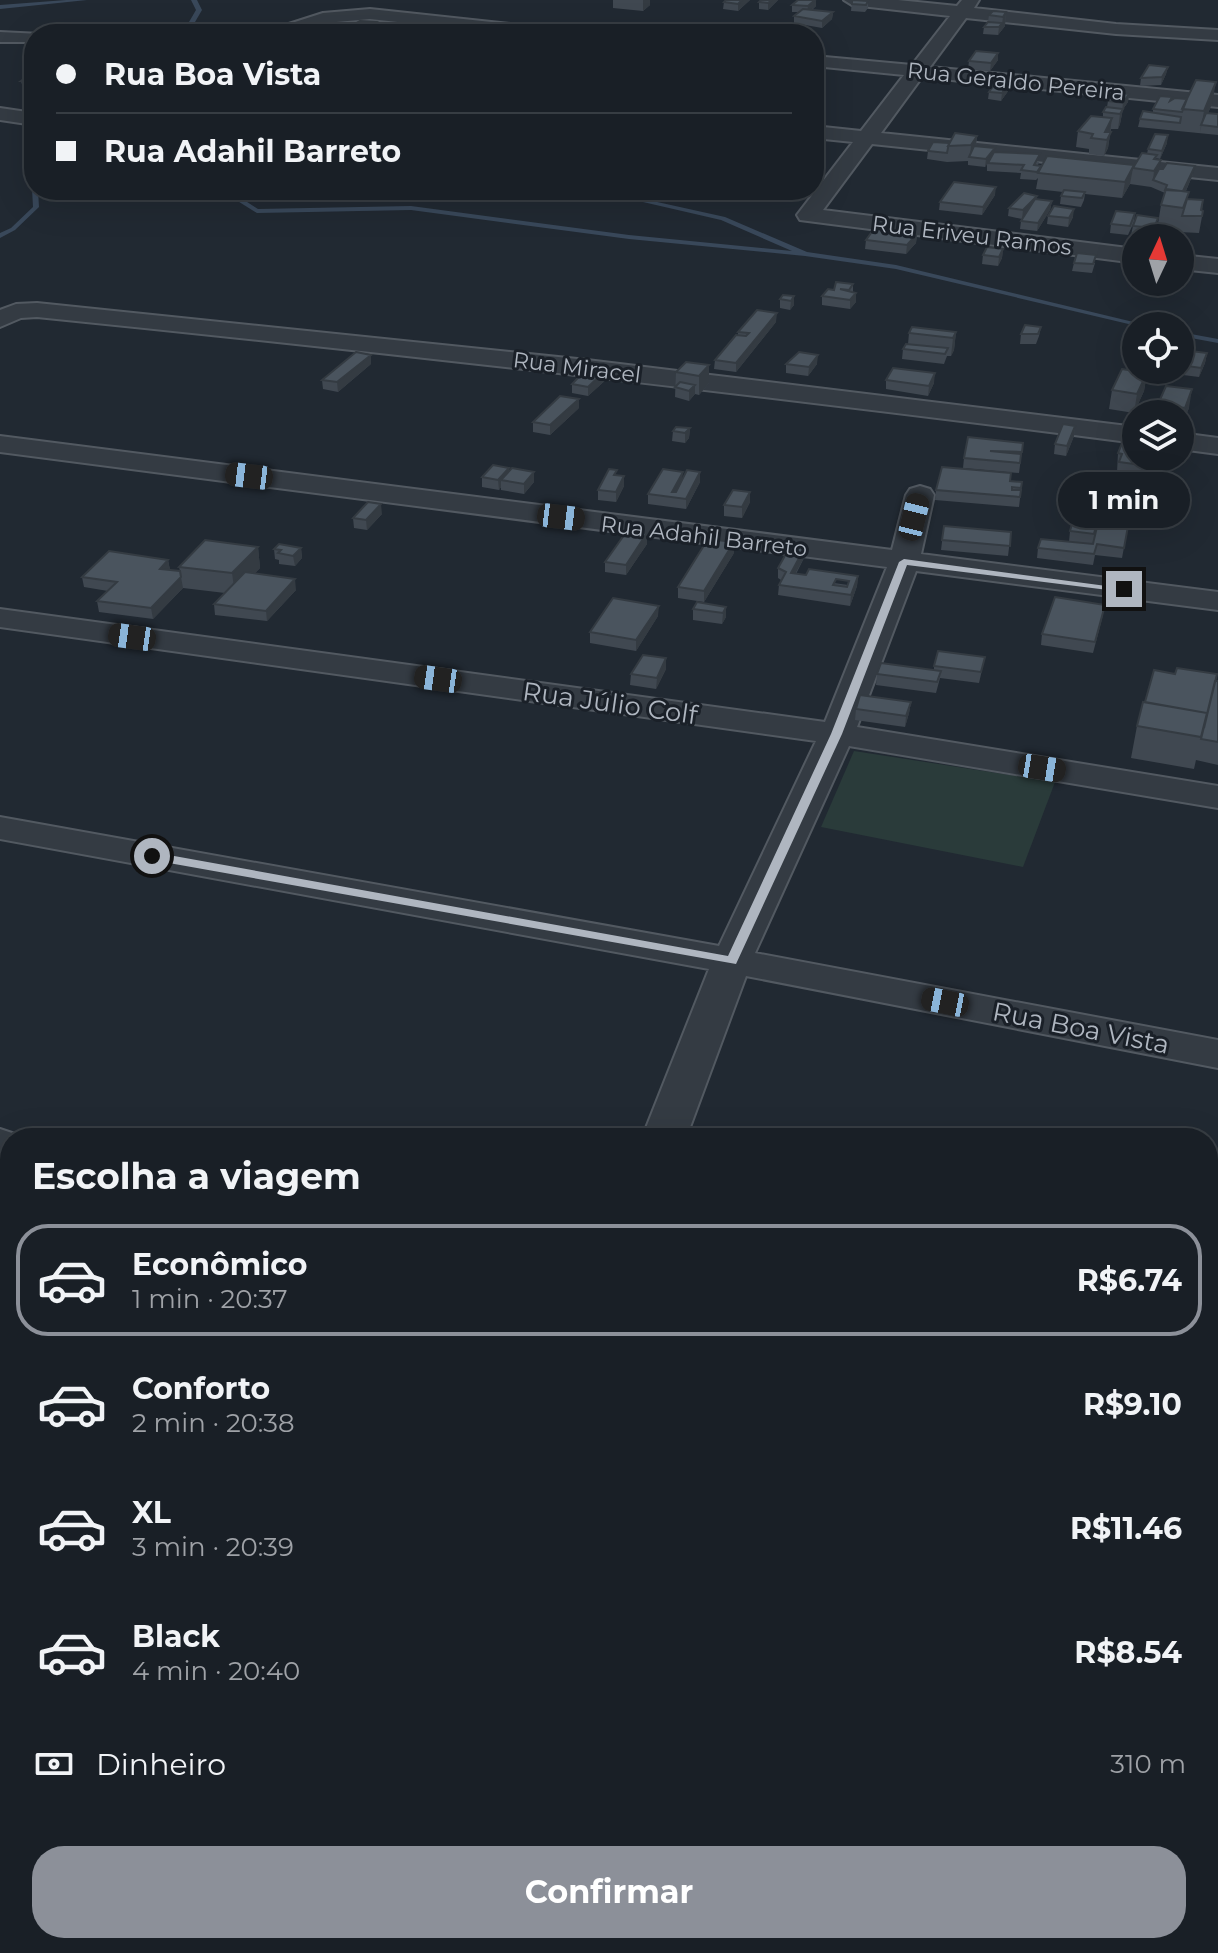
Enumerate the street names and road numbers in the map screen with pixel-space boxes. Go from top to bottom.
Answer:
street label: Rua Geraldo Pereira [906,57,1126,106]
street label: Rua Eriveu Ramos [871,210,1073,261]
street label: Rua Miracel [511,346,642,389]
street label: Rua Adahil Barreto [599,510,809,563]
street label: Rua Júlio Colf [521,675,701,731]
street label: Rua Boa Vista [990,995,1172,1061]

